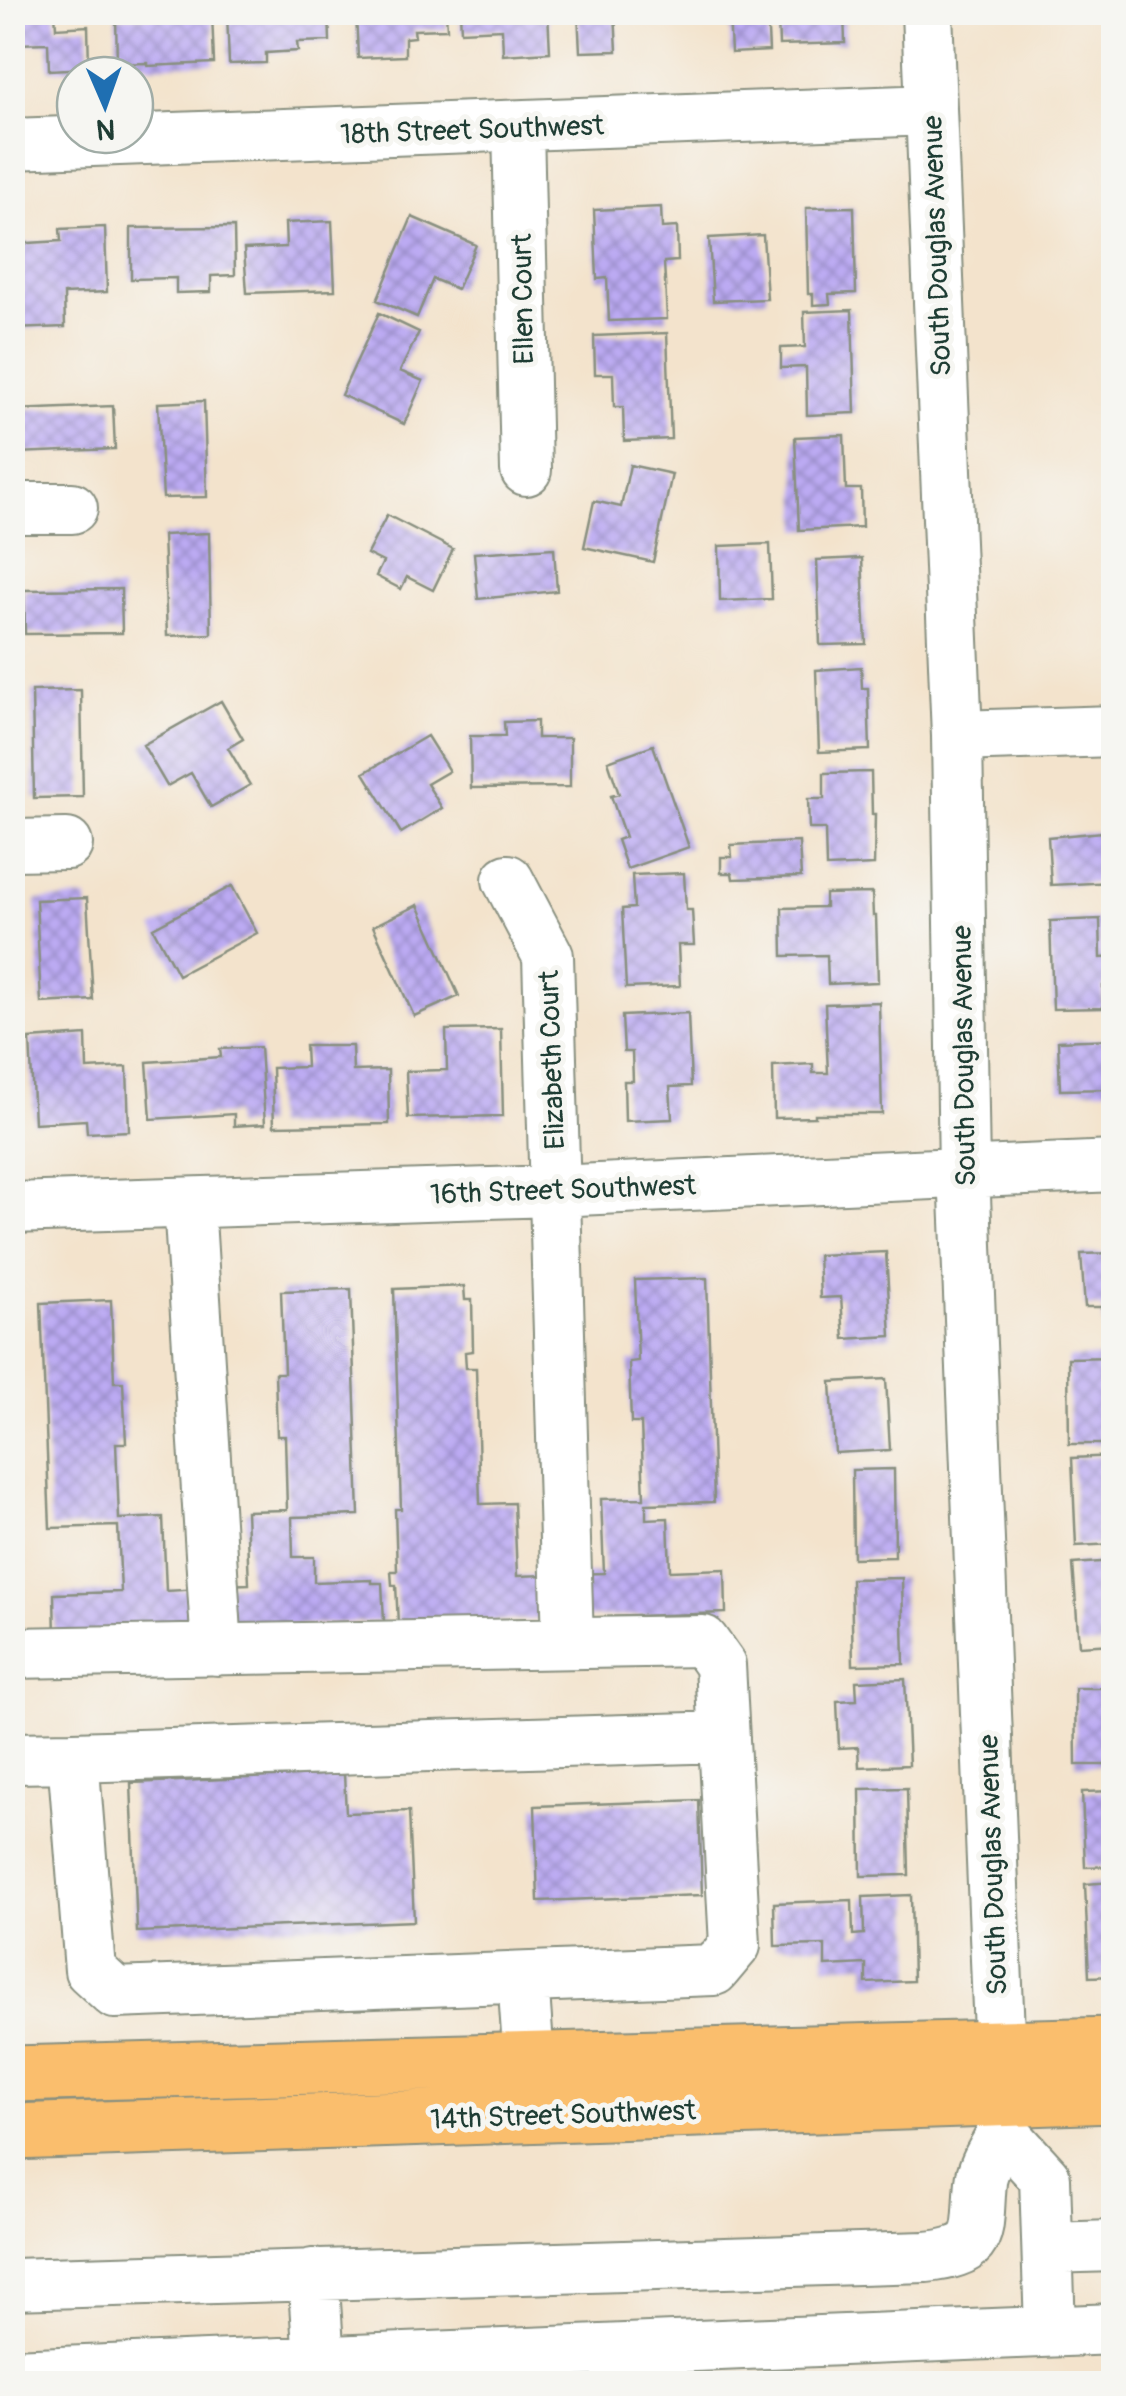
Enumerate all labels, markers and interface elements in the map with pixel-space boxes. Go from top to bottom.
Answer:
north arrow [55,55,155,155]
street label: 18th Street Southwest [340,108,605,153]
text: N [96,111,116,146]
street label: South Douglas Avenue [915,115,960,377]
street label: Ellen Court [505,233,542,365]
street label: South Douglas Avenue [945,925,984,1187]
street label: Elizabeth Court [532,969,573,1150]
street label: 16th Street Southwest [429,1168,697,1213]
street label: South Douglas Avenue [971,1734,1016,1996]
street label: 14th Street Southwest [429,2093,697,2138]

